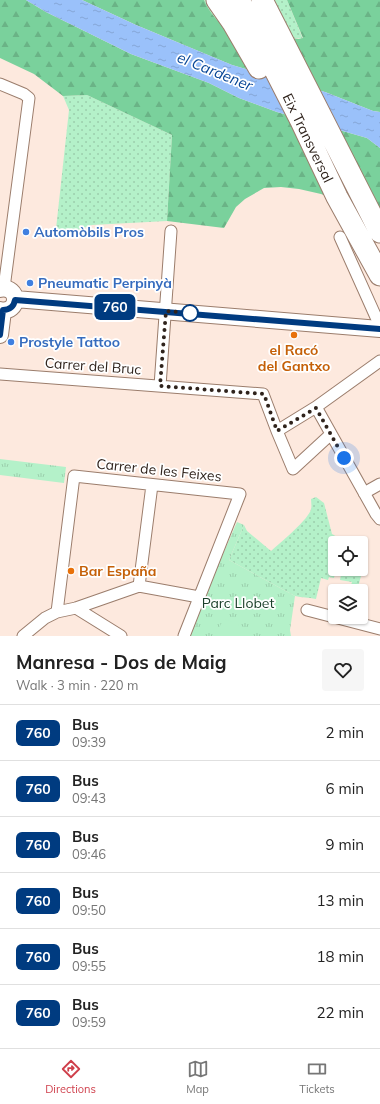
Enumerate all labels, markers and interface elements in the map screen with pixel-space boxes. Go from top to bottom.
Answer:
water label: el Cardener [175,47,256,95]
street label: Eix Transversal [279,90,337,186]
place label: Automòbils Pros [34,223,144,241]
marker: Automòbils Pros [21,227,31,237]
place label: Pneumatic Perpinyà [38,274,172,292]
marker: Pneumatic Perpinyà [25,278,35,288]
line badge: 760 [92,294,138,320]
text: 760 [102,298,128,316]
unlabelled marker [181,304,199,322]
marker: el Racó del Gantxo [289,330,299,340]
place label: Prostyle Tattoo [19,333,120,351]
marker: Prostyle Tattoo [6,337,16,347]
place label: el Racó del Gantxo [258,341,330,375]
street label: Carrer del Bruc [44,354,142,378]
your location [334,448,354,468]
street label: Carrer de les Feixes [95,454,223,486]
map controls [328,536,368,624]
button: locate [328,536,368,576]
place label: Bar España [79,562,156,580]
marker: Bar España [66,566,76,576]
button: layers [328,584,368,624]
park label: Parc Llobet [202,594,274,612]
button: heart [322,649,364,691]
text: Manresa - Dos de Maig [16,650,226,674]
text: Walk · 3 min · 220 m [16,677,138,693]
text: Bus [72,715,99,734]
text: 2 min [326,723,364,742]
text: 760 [25,724,51,742]
text: 09:39 [72,734,106,750]
text: Bus [72,771,99,790]
text: 6 min [326,779,364,798]
text: 760 [25,780,51,798]
text: 09:43 [72,790,106,806]
text: Bus [72,827,99,846]
text: 9 min [326,835,364,854]
text: 760 [25,836,51,854]
text: 09:46 [72,846,106,862]
text: Bus [72,883,99,902]
text: 13 min [317,891,364,910]
text: 760 [25,892,51,910]
text: 09:50 [72,902,106,918]
text: Bus [72,939,99,958]
text: 18 min [317,947,364,966]
text: 760 [25,948,51,966]
text: 09:55 [72,958,106,974]
text: Bus [72,995,99,1014]
text: 22 min [317,1003,364,1022]
text: 760 [25,1004,51,1022]
text: 09:59 [72,1014,106,1030]
tab: Directions [45,1058,96,1096]
tab: Map [186,1058,209,1096]
tab: Tickets [299,1058,335,1096]

